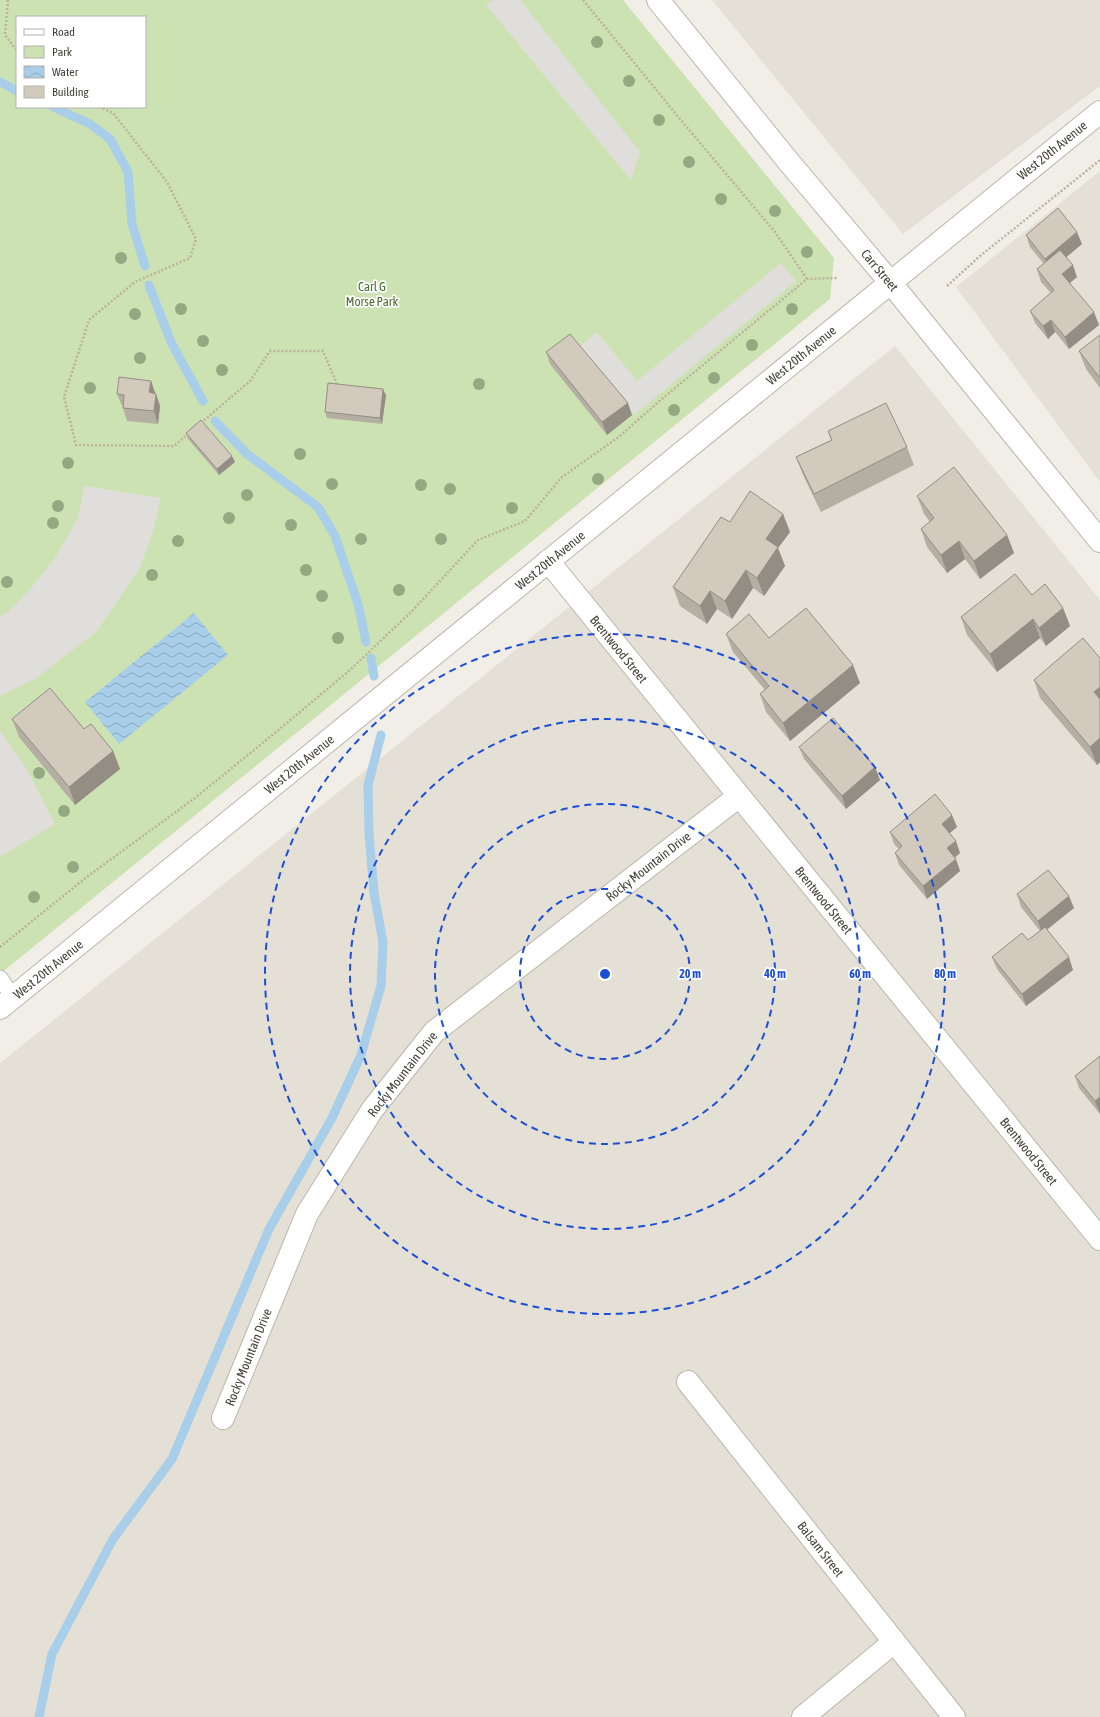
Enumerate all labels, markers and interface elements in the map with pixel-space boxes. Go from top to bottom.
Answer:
legend [16,16,146,108]
text: Road [52,25,75,39]
text: Park [52,45,73,59]
text: Water [52,65,79,79]
text: Building [52,85,90,99]
street label: West 20th Avenue [1015,118,1090,183]
street label: Carr Street [858,246,902,294]
park label: Carl G Morse Park [346,279,399,309]
street label: West 20th Avenue [764,323,839,388]
street label: West 20th Avenue [513,528,588,593]
street label: Brentwood Street [587,613,650,686]
street label: West 20th Avenue [262,732,337,797]
street label: Rocky Mountain Drive [603,828,694,904]
street label: Brentwood Street [792,864,855,937]
street label: West 20th Avenue [11,937,86,1002]
centre of rings [598,967,612,981]
text: 20 m [679,967,701,981]
text: 40 m [763,967,786,981]
text: 60 m [849,967,871,981]
text: 80 m [934,967,956,981]
street label: Rocky Mountain Drive [365,1029,440,1120]
street label: Brentwood Street [997,1115,1060,1188]
street label: Rocky Mountain Drive [222,1306,275,1408]
street label: Balsam Street [794,1519,847,1580]

